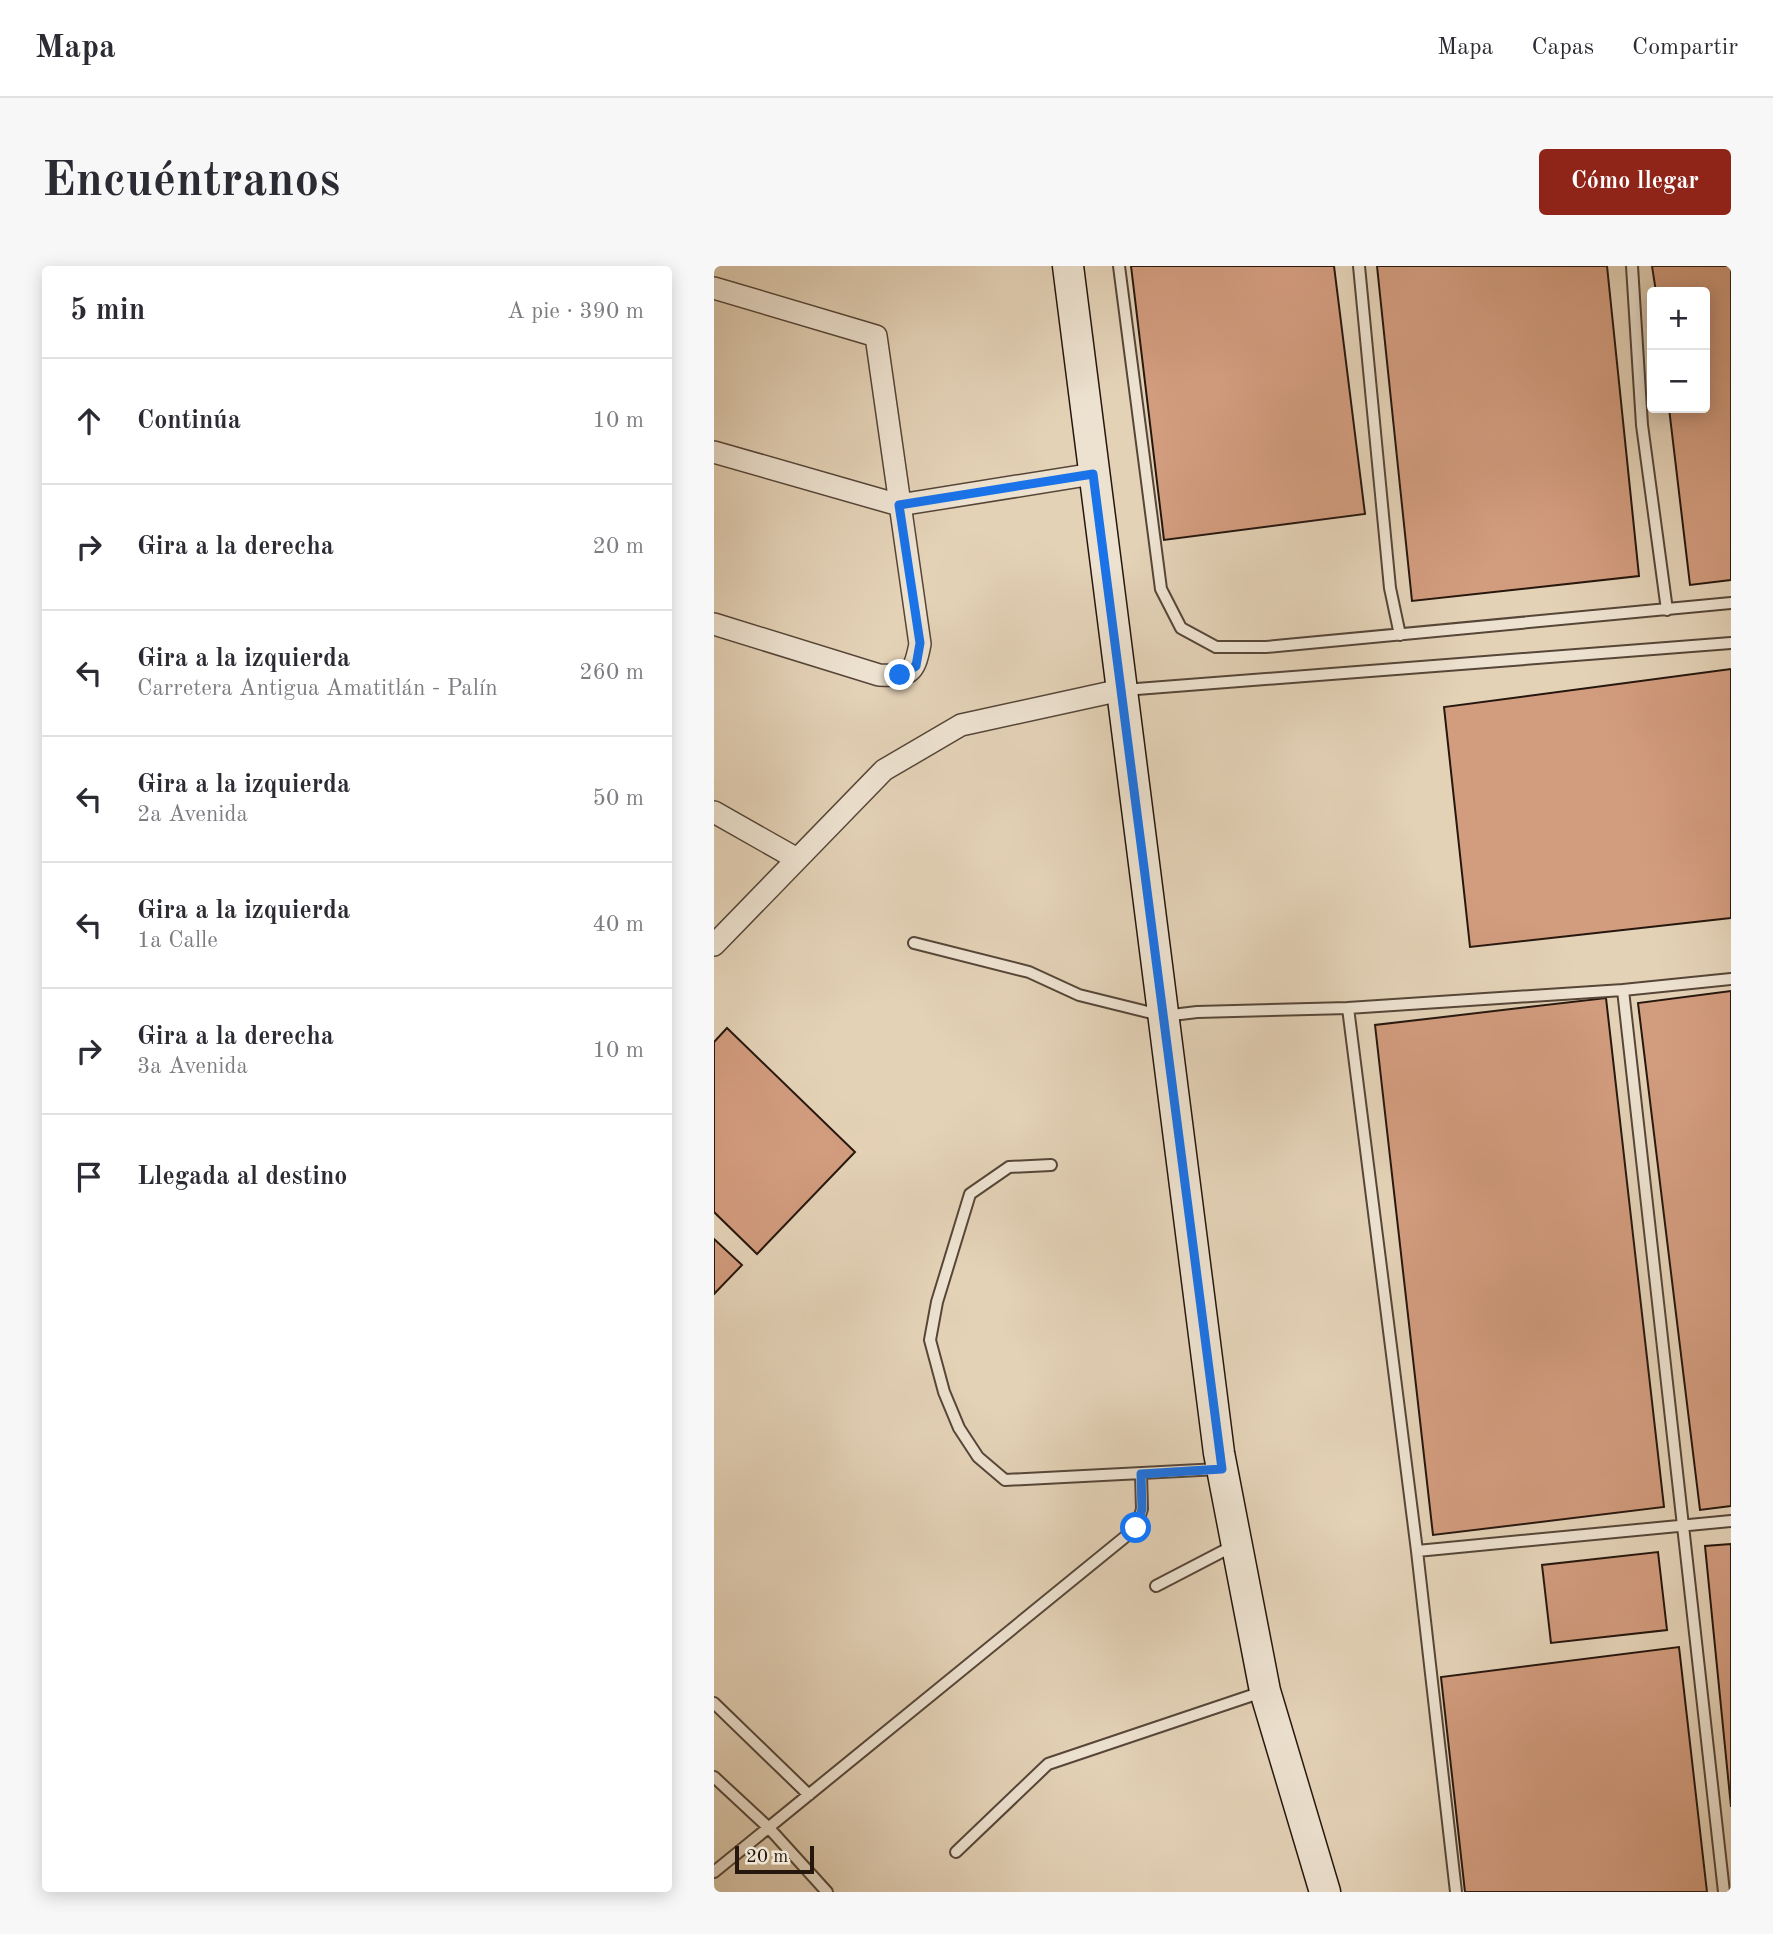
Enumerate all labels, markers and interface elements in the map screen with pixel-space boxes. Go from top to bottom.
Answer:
text: Mapa [35,32,116,65]
text: Mapa [1437,36,1493,60]
text: Capas [1531,36,1594,60]
text: Compartir [1632,36,1738,60]
button: Cómo llegar [1539,149,1731,215]
text: Encuéntranos [42,158,340,207]
map controls [1647,287,1710,413]
button: + [1647,287,1710,350]
text: 5 min [70,296,145,326]
text: A pie · 390 m [507,300,644,323]
button: − [1647,350,1710,413]
icon: ahead [70,402,108,440]
text: Continúa [137,408,241,434]
text: 10 m [593,409,644,432]
icon: right [70,528,108,566]
text: Gira a la derecha [137,534,334,560]
text: 20 m [593,535,644,558]
text: Gira a la izquierda [137,646,350,672]
icon: left [70,654,108,692]
route end [884,659,915,690]
text: 260 m [579,661,644,684]
text: Carretera Antigua Amatitlán - Palín [137,677,498,700]
text: Gira a la izquierda [137,772,350,798]
icon: left [70,780,108,818]
text: 50 m [593,787,644,810]
text: 2a Avenida [137,803,248,826]
text: Gira a la izquierda [137,898,350,924]
icon: left [70,906,108,944]
text: 40 m [593,913,644,936]
text: 1a Calle [137,929,218,952]
text: Gira a la derecha [137,1024,334,1050]
icon: right [70,1032,108,1070]
text: 10 m [593,1039,644,1062]
text: 3a Avenida [137,1055,248,1078]
icon: arrive [70,1158,108,1196]
text: Llegada al destino [137,1164,347,1190]
route start [1120,1512,1151,1543]
scale bar [735,1843,814,1875]
text: 20 m [746,1848,788,1867]

